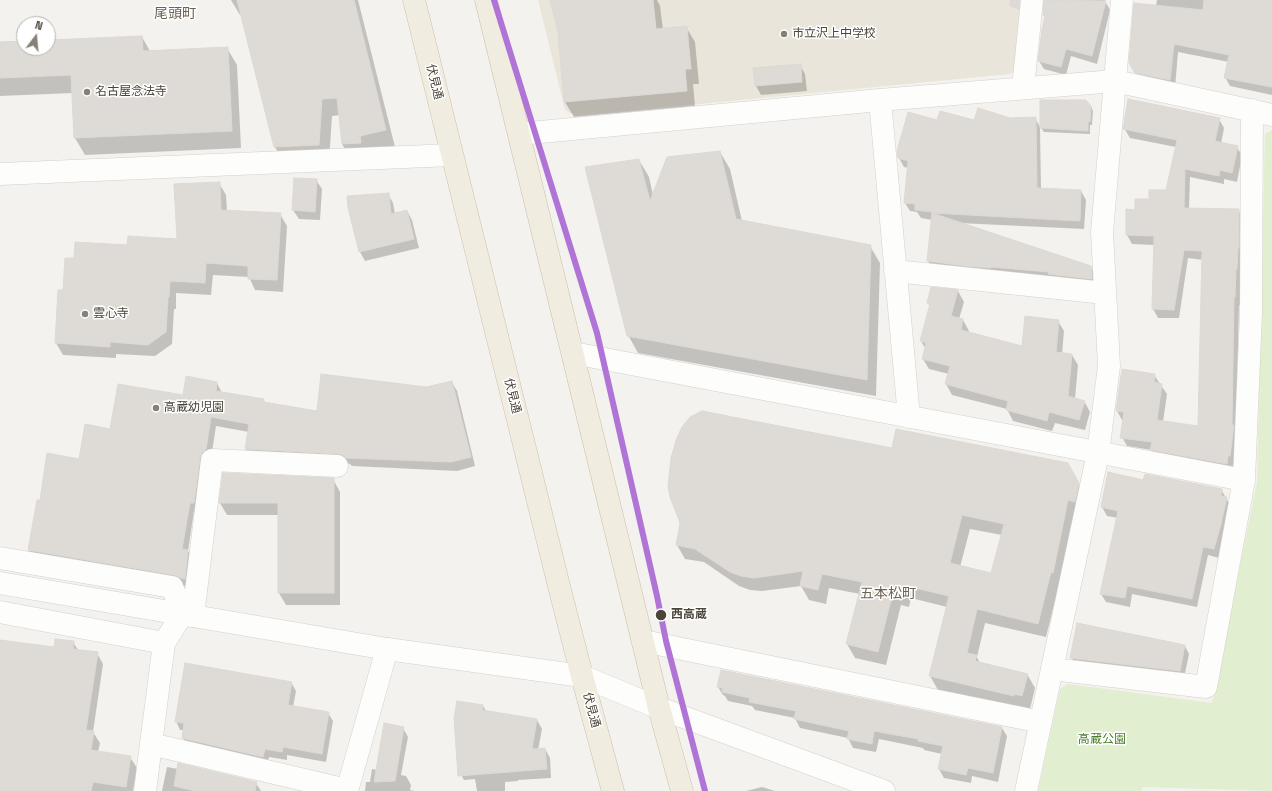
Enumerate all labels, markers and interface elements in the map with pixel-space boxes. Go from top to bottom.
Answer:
district label: 尾頭町 [154,6,196,22]
north arrow [16,16,56,56]
text: N [34,18,45,33]
place label: 市立沢上中学校 [792,27,876,41]
marker: 市立沢上中学校 [779,29,789,39]
street label: 伏見通 [423,63,445,101]
place label: 名古屋念法寺 [95,85,167,99]
marker: 名古屋念法寺 [82,87,92,97]
place label: 雲心寺 [93,307,129,321]
marker: 雲心寺 [80,309,90,319]
street label: 伏見通 [501,377,523,415]
place label: 高蔵幼児園 [164,401,224,415]
marker: 高蔵幼児園 [151,403,161,413]
district label: 五本松町 [860,586,916,602]
marker: 西高蔵 [654,608,668,622]
place label: 西高蔵 [671,608,707,622]
street label: 伏見通 [579,691,603,729]
park label: 高蔵公園 [1078,733,1126,747]

